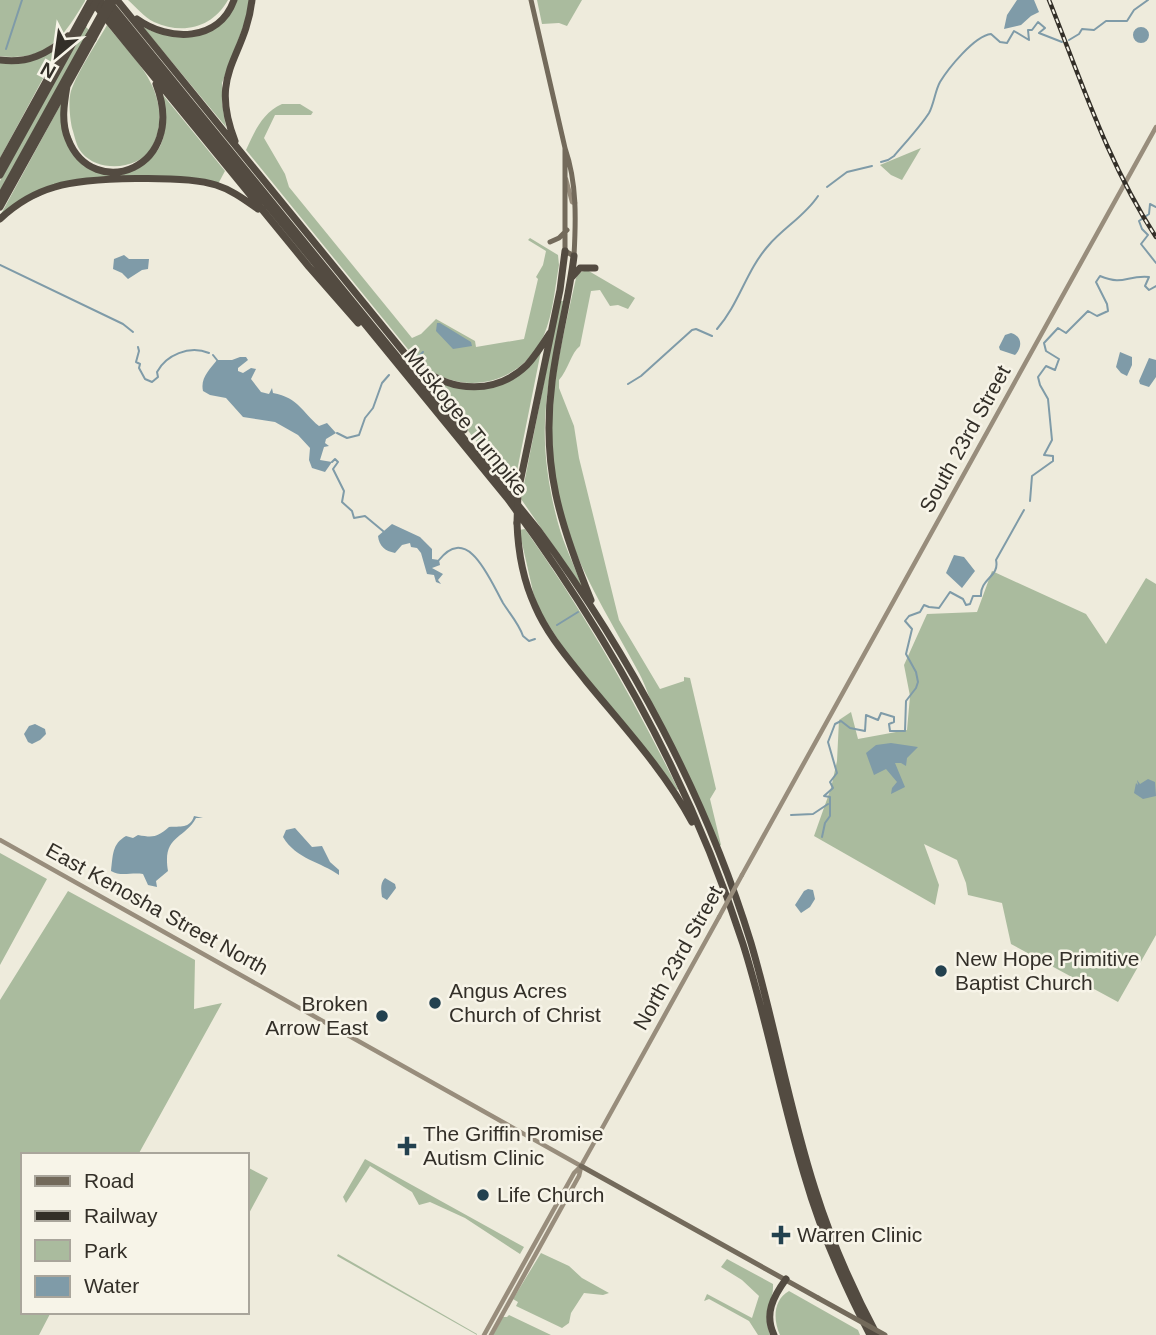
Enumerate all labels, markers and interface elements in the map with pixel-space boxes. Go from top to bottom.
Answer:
north arrow [21,21,91,91]
text: N [37,58,59,83]
street label: Muskogee Turnpike [400,343,533,500]
street label: South 23rd Street [915,361,1015,516]
street label: East Kenosha Street North [42,838,272,979]
street label: North 23rd Street [628,882,727,1034]
place label: New Hope Primitive Baptist Church [955,947,1139,994]
marker: New Hope Primitive Baptist Church [933,963,949,979]
place label: Angus Acres Church of Christ [449,979,601,1026]
place label: Broken Arrow East [265,992,368,1039]
marker: Angus Acres Church of Christ [427,995,443,1011]
marker: Broken Arrow East [374,1008,390,1024]
place label: The Griffin Promise Autism Clinic [423,1122,604,1169]
marker: The Griffin Promise Autism Clinic [397,1136,417,1156]
legend [21,1153,248,1314]
text: Road [84,1169,134,1192]
place label: Life Church [497,1183,604,1206]
marker: Life Church [475,1187,491,1203]
text: Railway [84,1204,158,1227]
place label: Warren Clinic [797,1223,922,1246]
marker: Warren Clinic [771,1225,791,1245]
text: Park [84,1239,128,1262]
text: Water [84,1274,139,1297]

